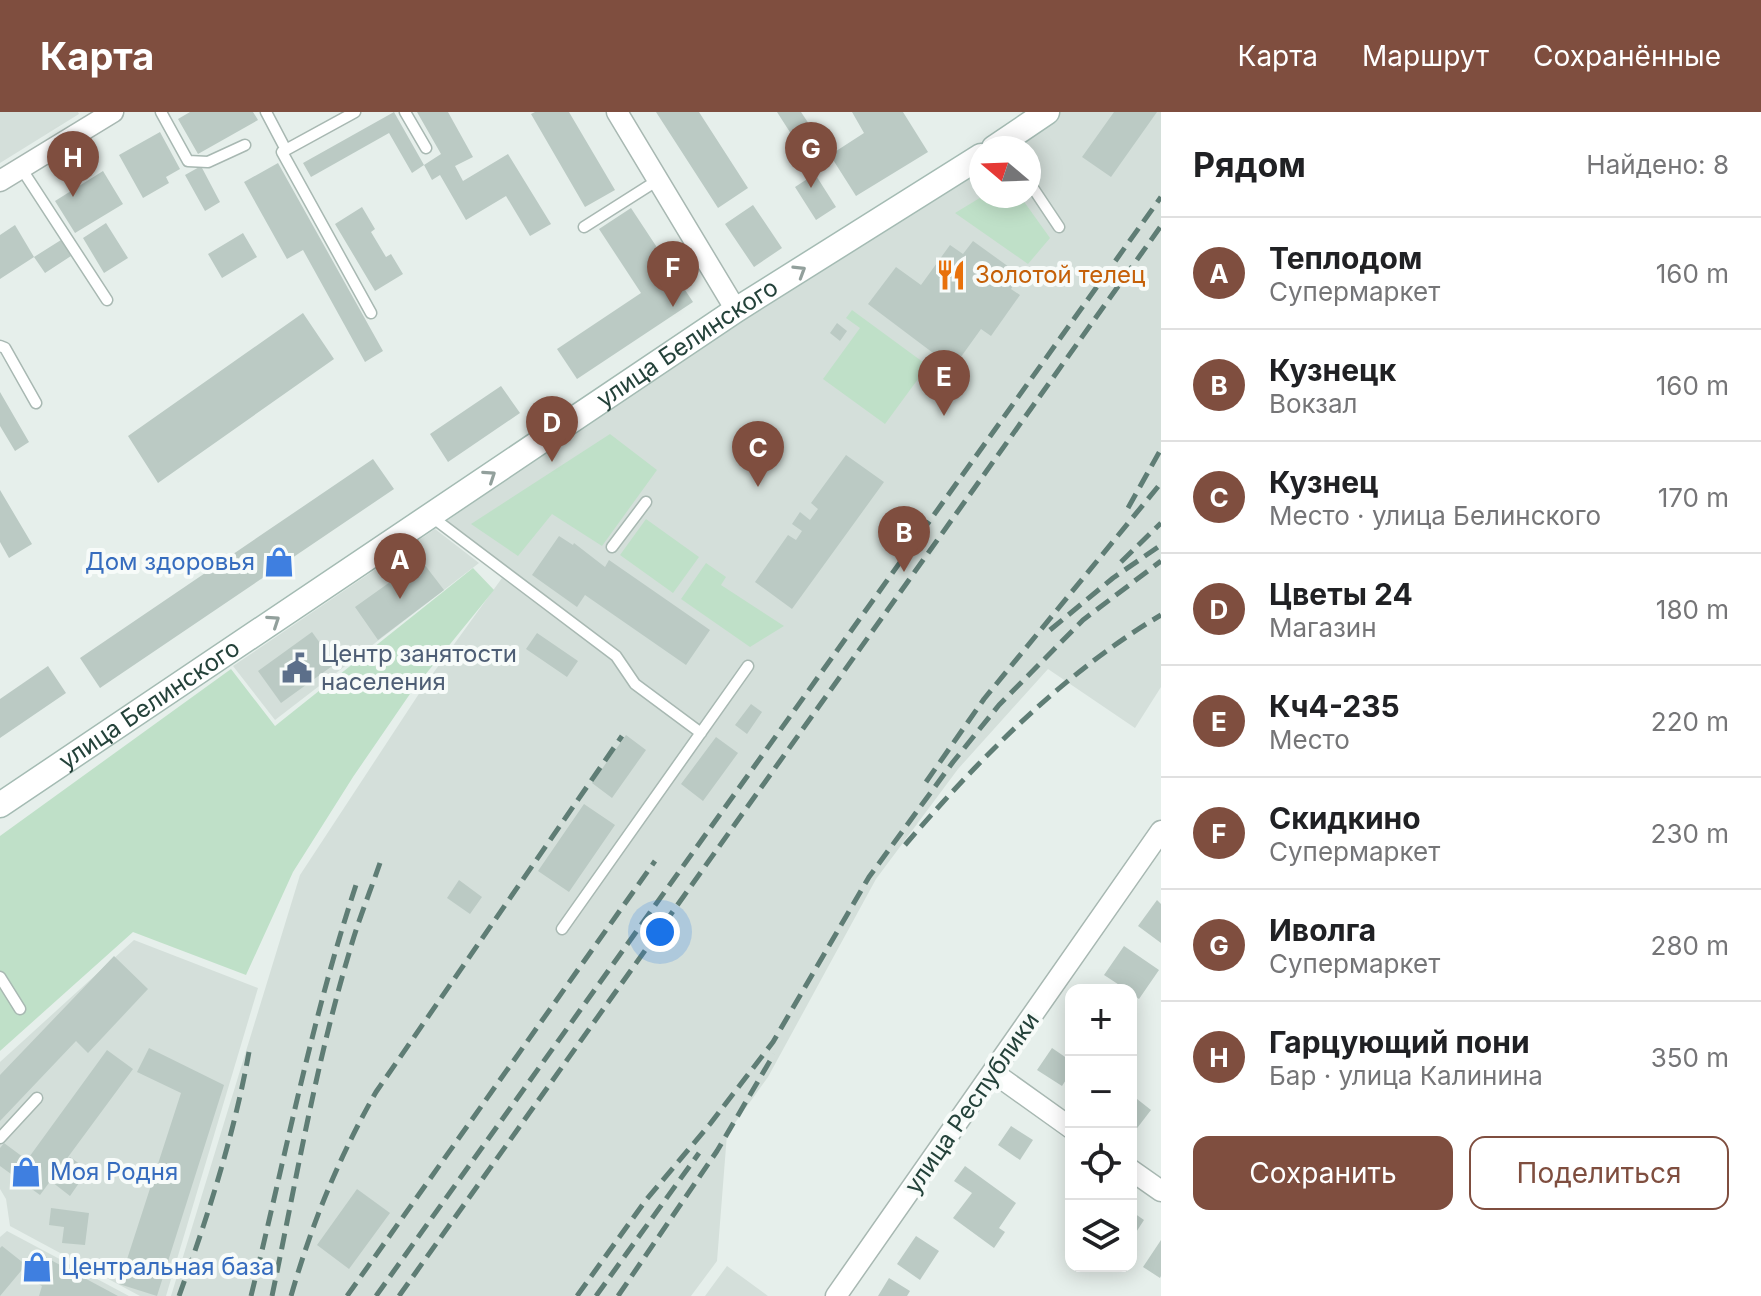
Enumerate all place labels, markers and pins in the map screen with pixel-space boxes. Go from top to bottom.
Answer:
pin: G [785,122,837,188]
pin: H [47,131,99,197]
pin: F [647,241,699,307]
restaurant icon: Золотой телец [934,258,968,292]
place label: Золотой телец [975,260,1145,289]
pin: E [918,350,970,416]
pin: D [526,396,578,462]
pin: C [732,421,784,487]
pin: B [878,506,930,572]
pin: A [374,533,426,599]
shop icon: Дом здоровья [262,545,296,579]
place label: Дом здоровья [85,547,255,576]
place label: Центр занятости населения [321,639,517,696]
public building icon: Центр занятости населения [280,651,314,685]
shop icon: Моя Родня [9,1155,43,1189]
place label: Моя Родня [50,1157,178,1186]
shop icon: Центральная база [20,1250,54,1284]
place label: Центральная база [61,1252,274,1281]

